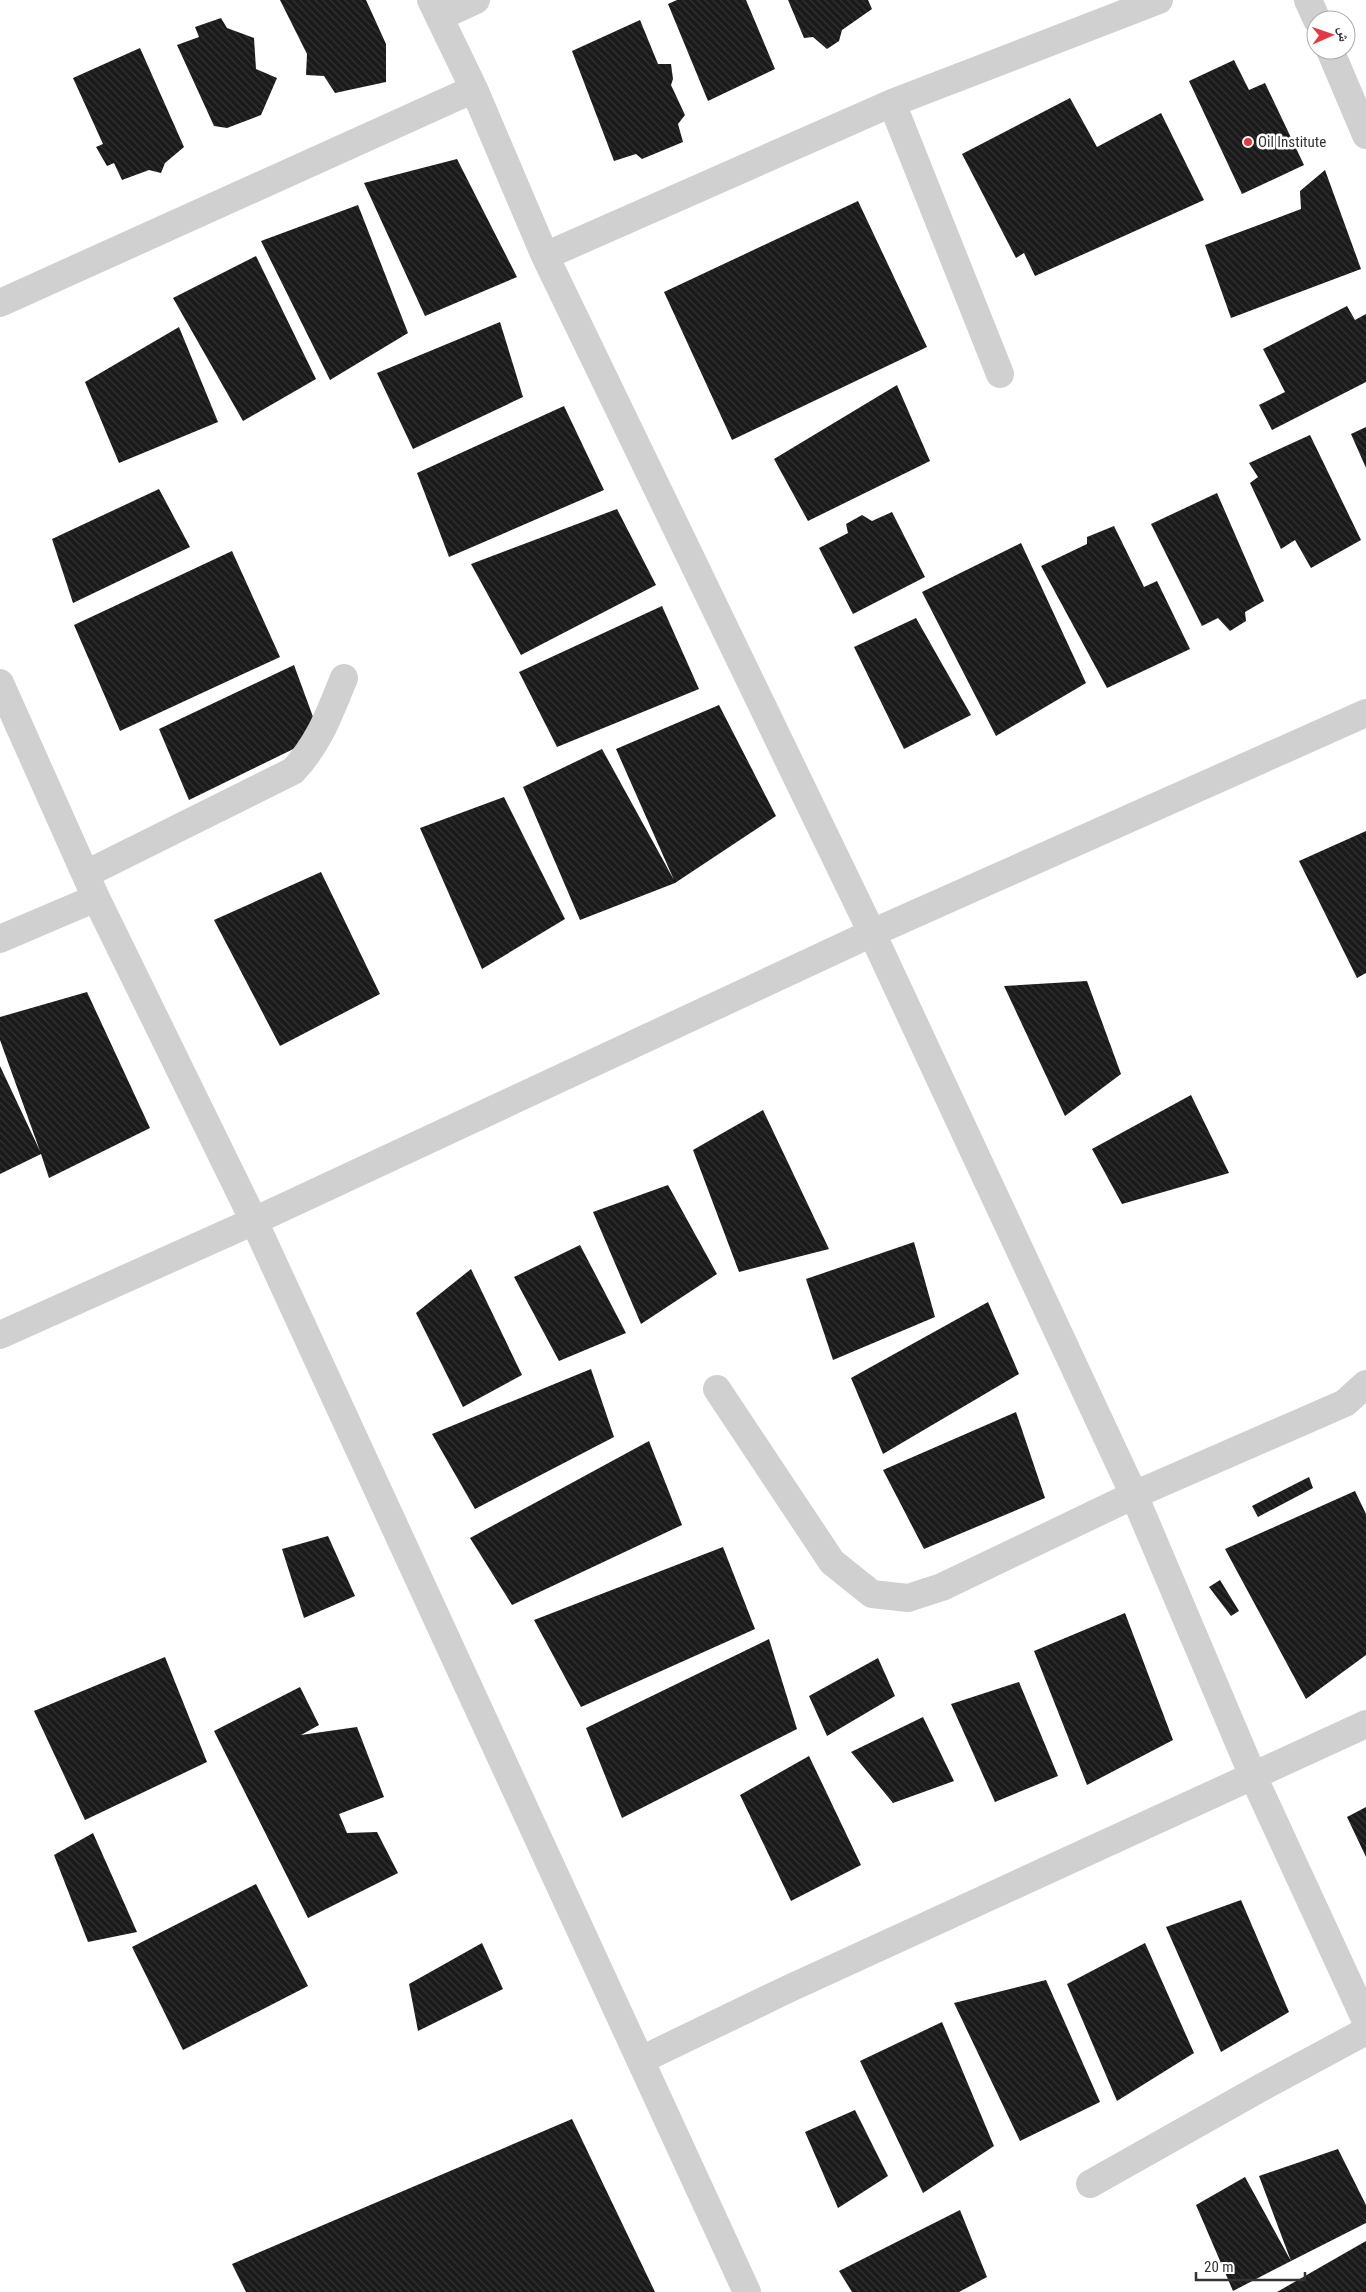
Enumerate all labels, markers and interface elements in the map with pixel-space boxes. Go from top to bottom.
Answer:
north arrow [1306,10,1356,60]
text: ش [1335,27,1352,42]
place label: Oil Institute [1258,133,1326,151]
marker: Oil Institute [1242,136,1254,148]
scale bar [1196,2250,1305,2282]
text: 20 m [1204,2258,1234,2276]

